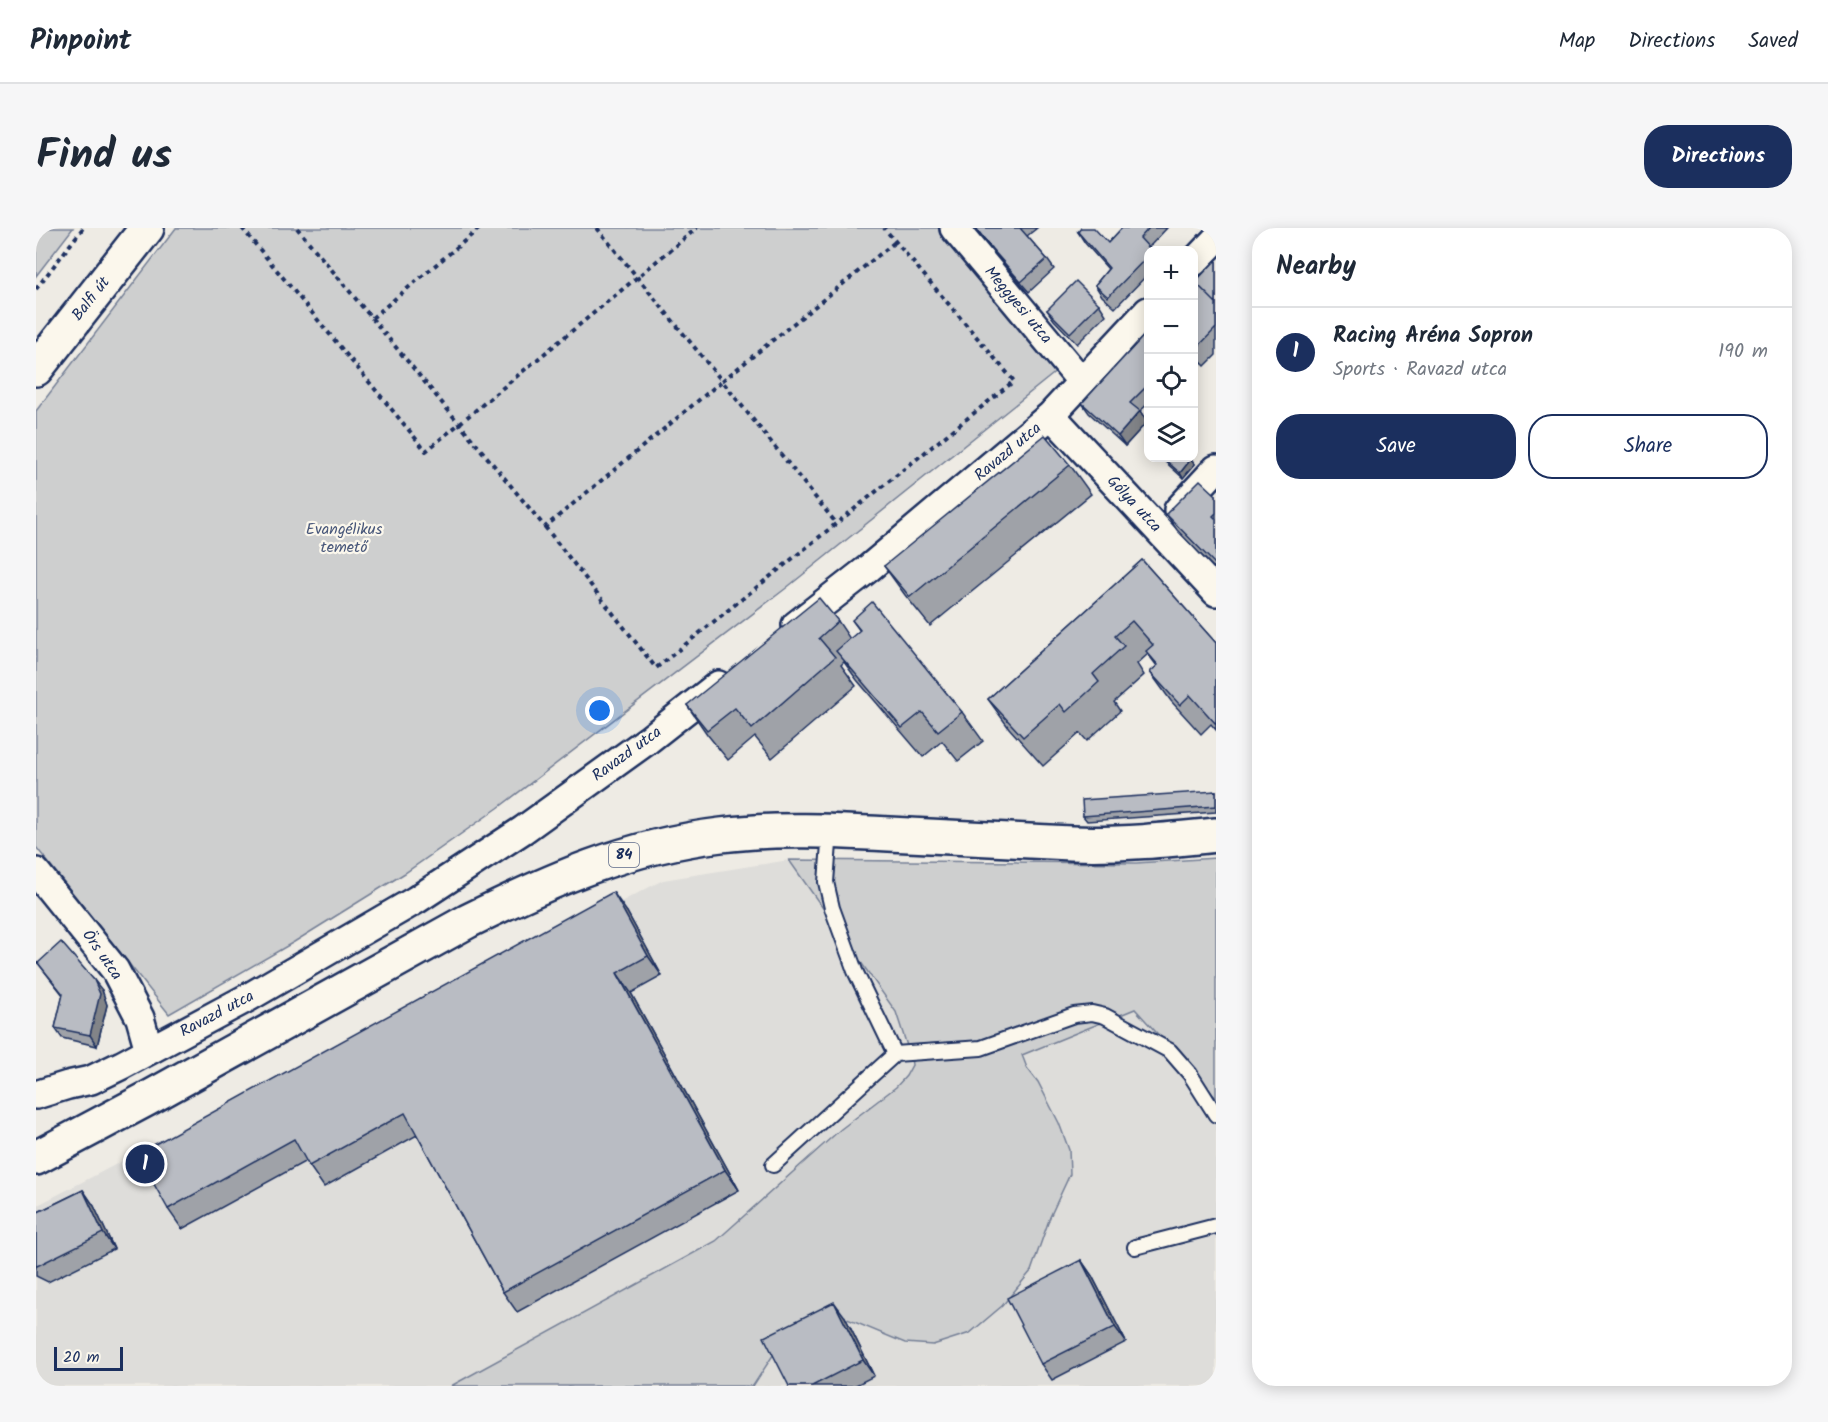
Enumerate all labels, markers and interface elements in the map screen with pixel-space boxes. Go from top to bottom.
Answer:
text: Pinpoint [30,19,131,64]
text: Map [1559,25,1595,58]
text: Directions [1628,25,1715,58]
text: Saved [1748,25,1798,58]
text: Find us [36,123,172,190]
button: Directions [1644,125,1792,188]
map controls [1144,246,1198,462]
button: + [1144,246,1198,300]
text: Nearby [1276,246,1356,288]
street label: Meggyesi utca [978,260,1058,350]
street label: Balfi út [66,271,117,327]
button: − [1144,300,1198,354]
text: Racing Aréna Sopron [1333,319,1533,354]
text: 1 [1292,336,1299,368]
text: 190 m [1718,336,1768,368]
button: locate [1144,354,1198,408]
text: Sports · Ravazd utca [1333,354,1507,386]
button: layers [1144,408,1198,462]
button: Save [1276,414,1516,479]
button: Share [1528,414,1768,479]
street label: Ravazd utca [969,416,1047,488]
street label: Gólya utca [1101,470,1167,538]
park label: Evangélikus temető [306,517,382,560]
your location [585,696,614,725]
street label: Ravazd utca [587,720,667,788]
road number: 84 [609,843,639,867]
street label: Örs utca [75,925,129,985]
street label: Ravazd utca [175,984,259,1044]
pin: 1 [126,1142,164,1186]
scale bar [54,1344,123,1372]
text: 20 m [63,1345,99,1370]

